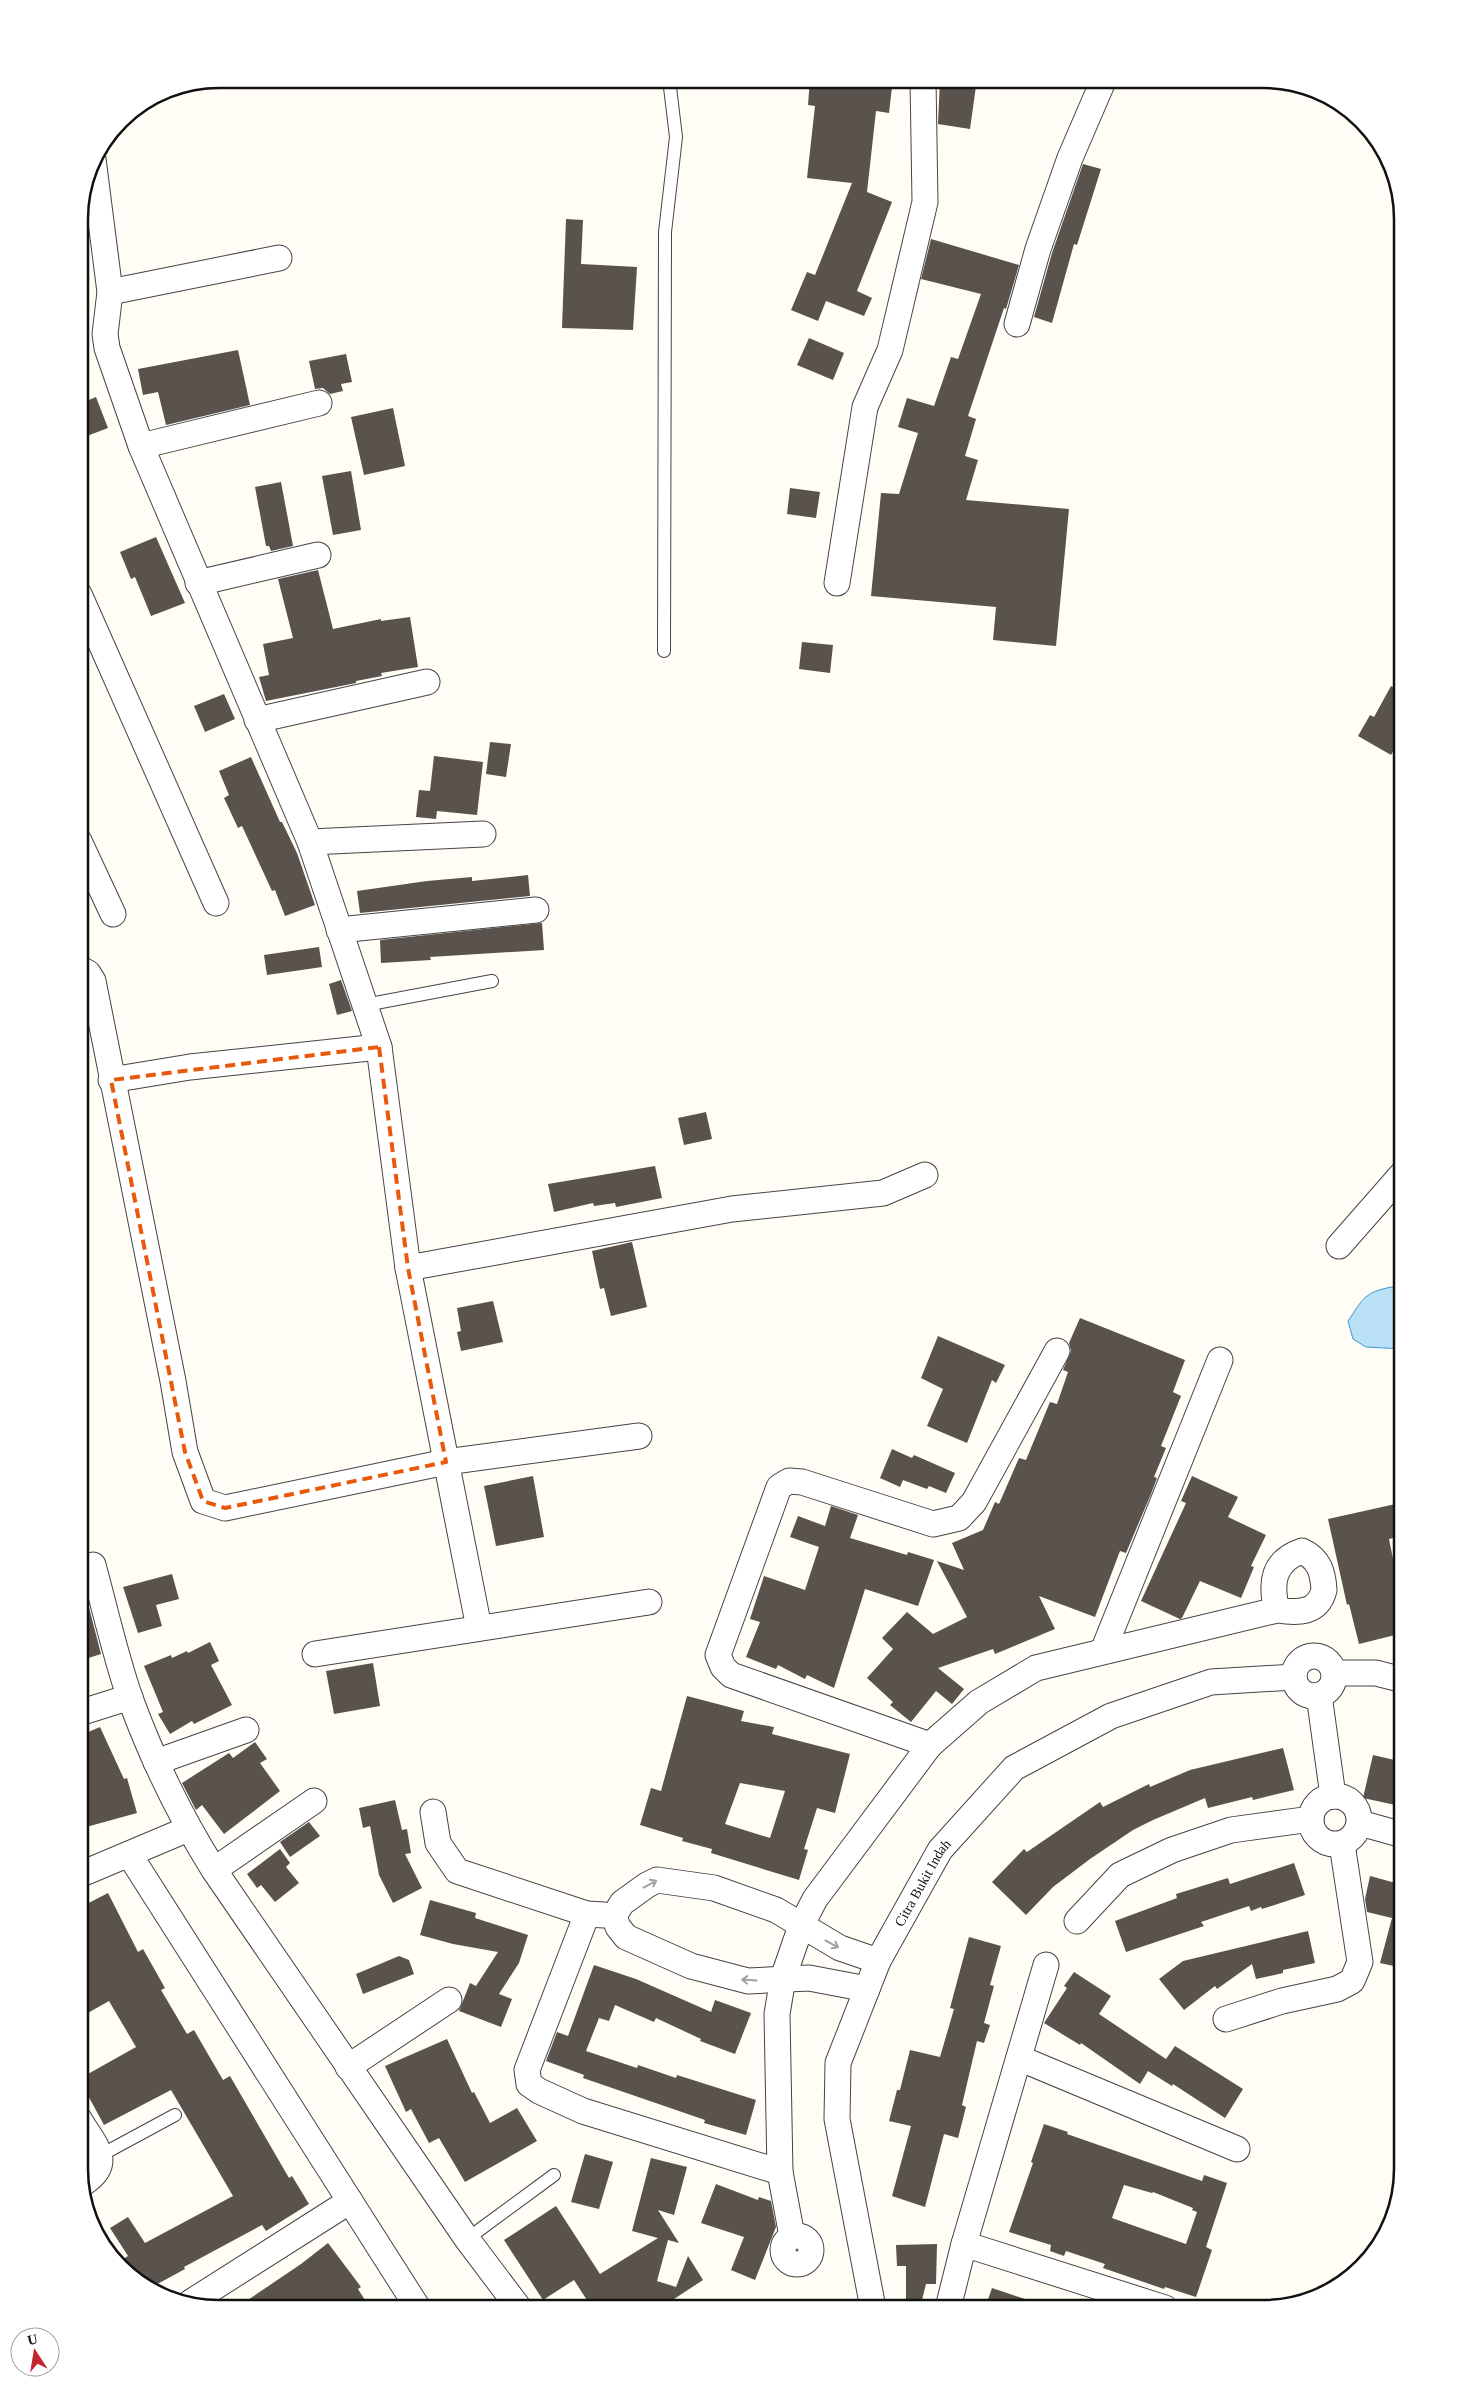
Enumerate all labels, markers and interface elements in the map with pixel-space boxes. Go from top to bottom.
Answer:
street label: Citra Bukit Indah [891,1836,954,1929]
one-way arrow [642,1879,656,1889]
one-way arrow [825,1939,839,1949]
one-way arrow [742,1975,758,1984]
north arrow [10,2327,60,2377]
text: U [26,2331,39,2348]

